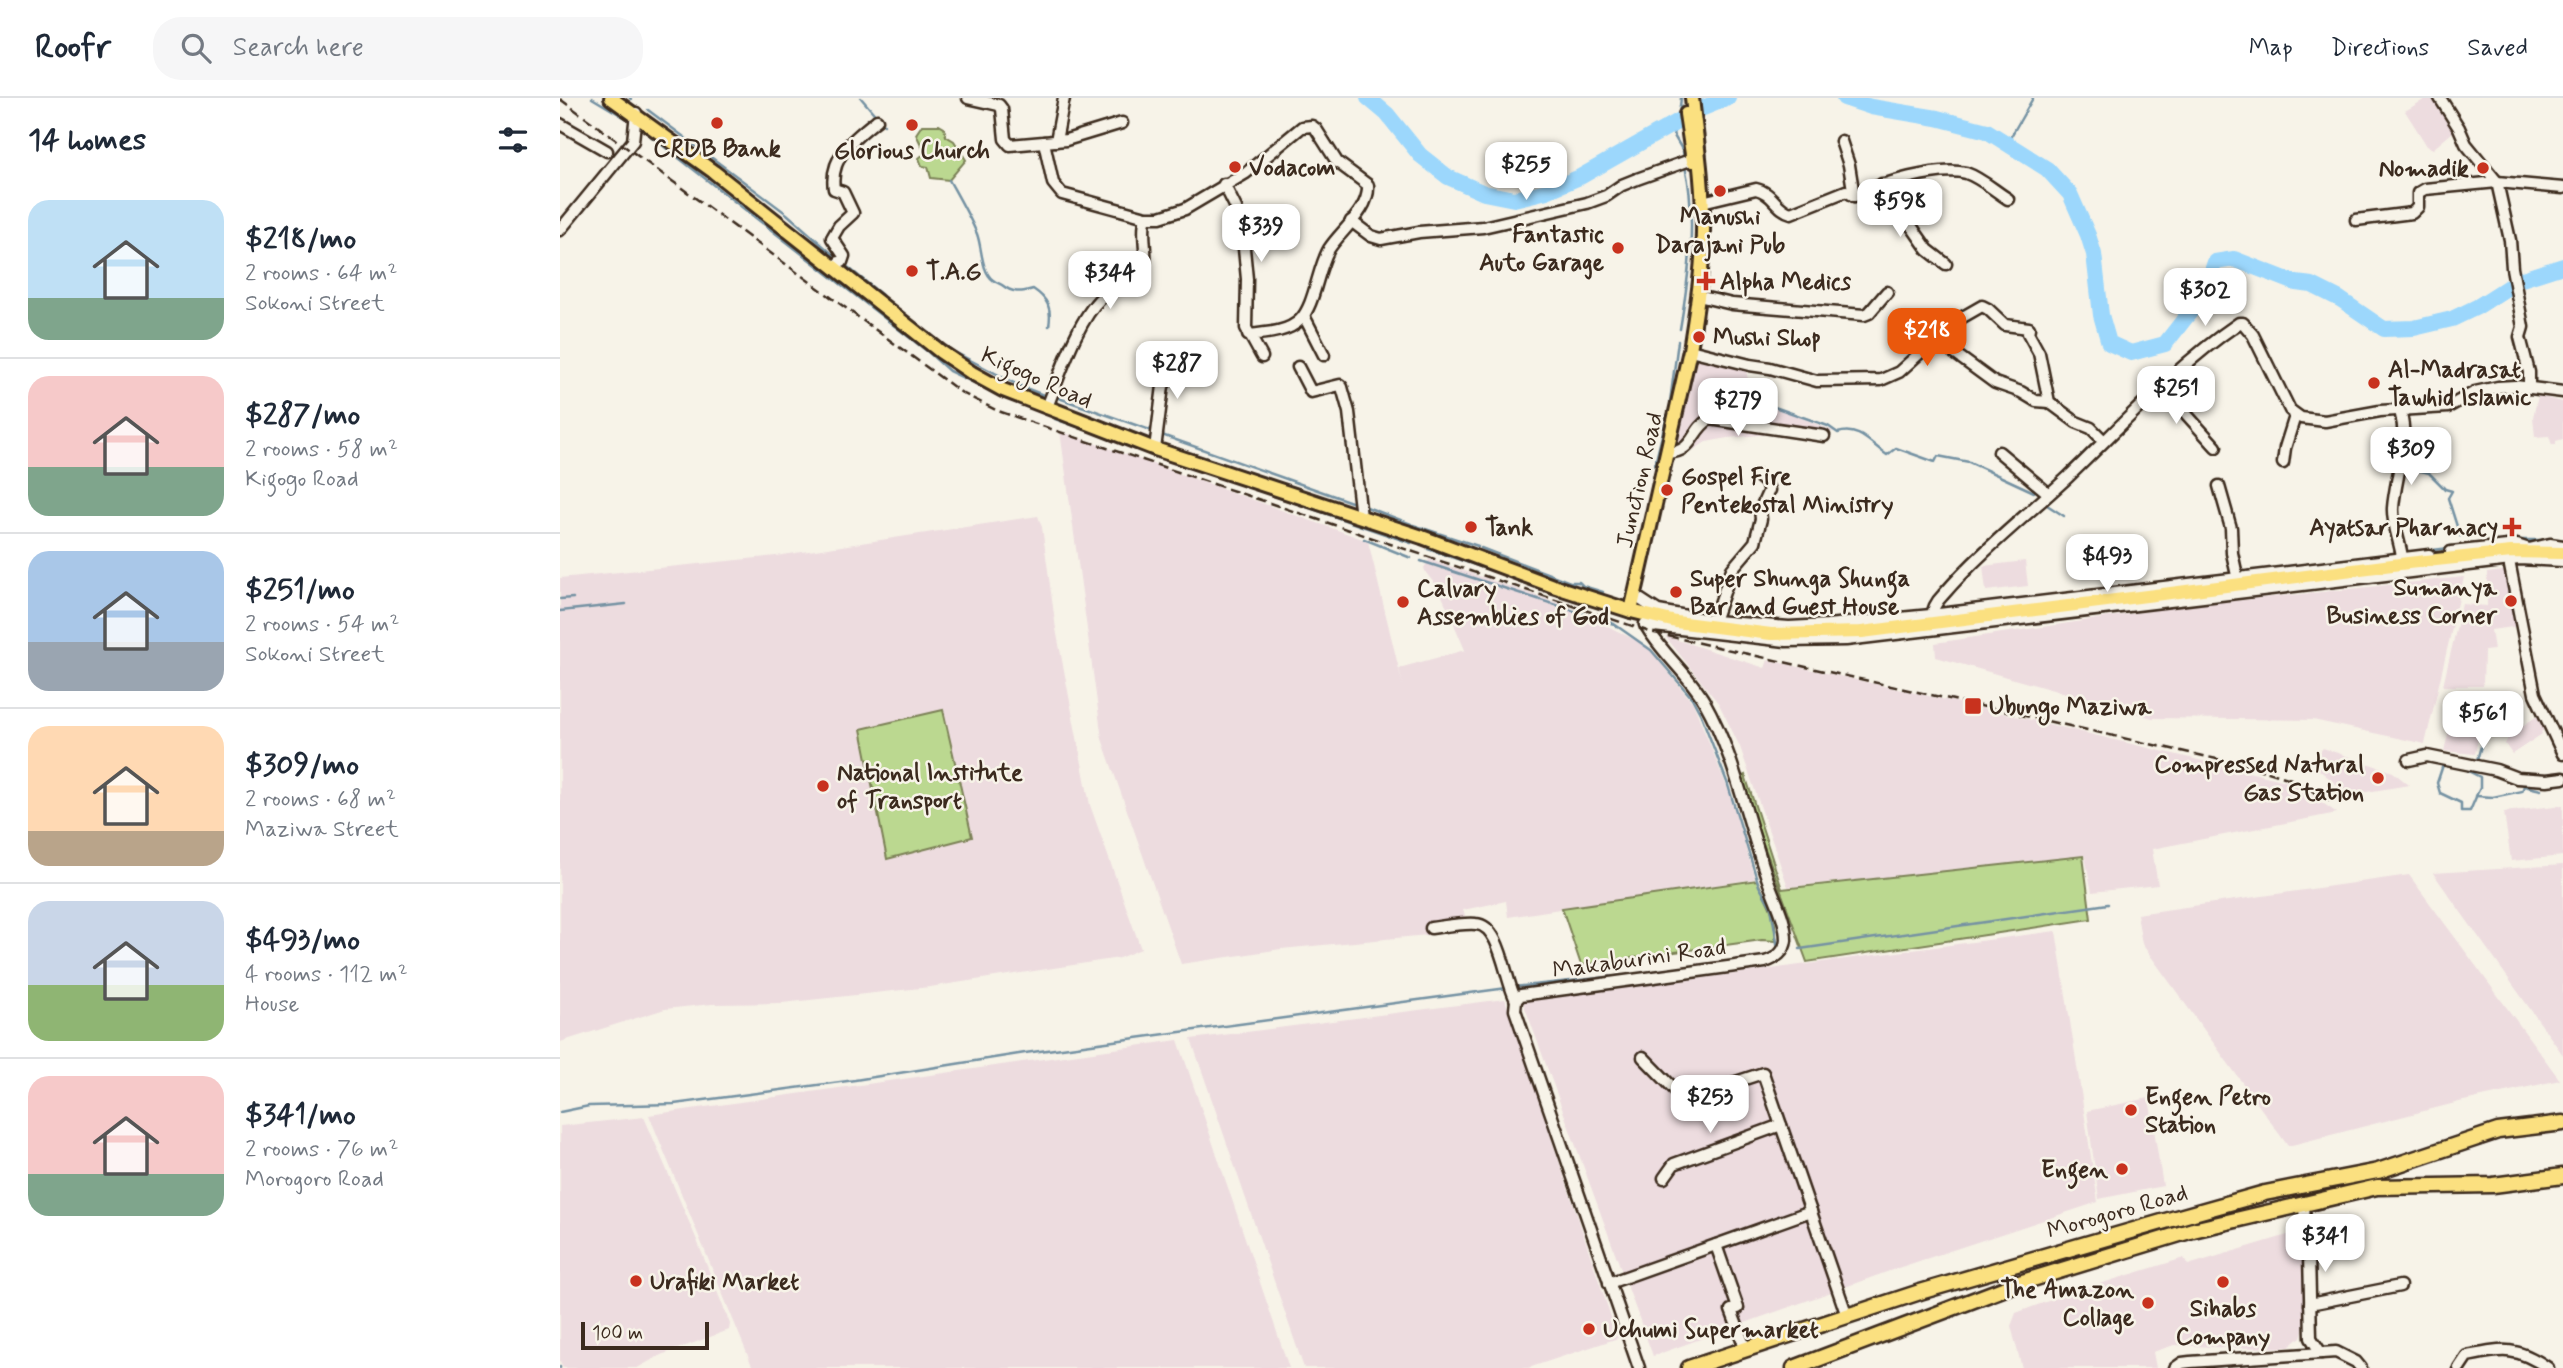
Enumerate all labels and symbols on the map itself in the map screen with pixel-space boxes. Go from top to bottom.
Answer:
marker: CRDB Bank [709,115,725,131]
marker: Glorious Church [904,117,920,133]
place label: CRDB Bank [653,134,781,165]
place label: Glorious Church [834,136,990,167]
pin: $255 [1485,142,1567,202]
place label: Vodacom [1249,153,1335,184]
place label: Nomadik [2379,154,2469,185]
marker: Vodacom [1227,159,1243,175]
marker: Nomadik [2475,160,2491,176]
pin: $598 [1859,180,1941,239]
marker: Manushi Darajani Pub [1712,183,1728,199]
place label: Manushi Darajani Pub [1655,202,1785,262]
pin: $339 [1220,204,1302,264]
place label: Fantastic Auto Garage [1479,220,1605,280]
marker: Fantastic Auto Garage [1610,240,1626,256]
pin: $344 [1069,252,1151,311]
place label: T.A.G [926,257,982,288]
marker: T.A.G [904,263,920,279]
place label: Alpha Medics [1720,267,1852,298]
pin: $302 [2164,268,2246,328]
marker: Alpha Medics [1698,273,1714,289]
pin: $218 [1886,308,1968,368]
place label: Mushi Shop [1713,323,1821,354]
marker: Mushi Shop [1691,329,1707,345]
street label: Kigogo Road [975,340,1097,419]
pin: $287 [1136,342,1218,401]
place label: Al-Madrasat Tawhid Islamic [2388,355,2531,414]
pin: $251 [2135,366,2217,426]
marker: Al-Madrasat Tawhid Islamic [2366,375,2382,391]
pin: $279 [1697,378,1779,438]
street label: Junction Road [1610,409,1671,551]
pin: $309 [2370,428,2452,487]
place label: Gospel Fire Pentekostal Ministry [1681,462,1893,521]
marker: Gospel Fire Pentekostal Ministry [1659,482,1675,498]
place label: Tank [1485,513,1533,544]
place label: Ayatsar Pharmacy [2309,513,2498,544]
marker: Tank [1463,519,1479,535]
marker: Ayatsar Pharmacy [2504,519,2520,535]
pin: $493 [2066,534,2148,594]
place label: Super Shunga Shunga Bar and Guest House [1690,564,1910,623]
place label: Sumanya Business Corner [2327,573,2498,632]
place label: Calvary Assemblies of God [1417,574,1609,633]
marker: Super Shunga Shunga Bar and Guest House [1668,584,1684,600]
marker: Sumanya Business Corner [2503,593,2519,609]
marker: Calvary Assemblies of God [1395,594,1411,610]
place label: Ubungo Maziwa [1989,692,2152,726]
pin: $561 [2442,692,2524,751]
marker: Ubungo Maziwa [1963,696,1983,716]
place label: Compressed Natural Gas Station [2154,750,2364,809]
place label: National Institute of Transport [837,758,1023,817]
marker: Compressed Natural Gas Station [2370,770,2386,786]
marker: National Institute of Transport [815,778,831,794]
street label: Makaburini Road [1550,932,1728,987]
pin: $253 [1669,1076,1751,1135]
place label: Engen Petro Station [2145,1082,2271,1141]
marker: Engen Petro Station [2123,1102,2139,1118]
place label: Engen [2041,1155,2108,1189]
marker: Engen [2114,1161,2130,1177]
street label: Morogoro Road [2044,1178,2191,1247]
pin: $341 [2284,1214,2366,1274]
place label: Urafiki Market [650,1267,799,1298]
marker: Urafiki Market [628,1273,644,1289]
marker: Sihabs Company [2215,1274,2231,1290]
place label: The Amazon Collage [2000,1275,2135,1335]
place label: Sihabs Company [2176,1294,2270,1353]
marker: The Amazon Collage [2140,1295,2156,1311]
place label: Uchumi Supermarket [1603,1315,1819,1346]
scale bar [581,1319,709,1351]
marker: Uchumi Supermarket [1581,1321,1597,1337]

